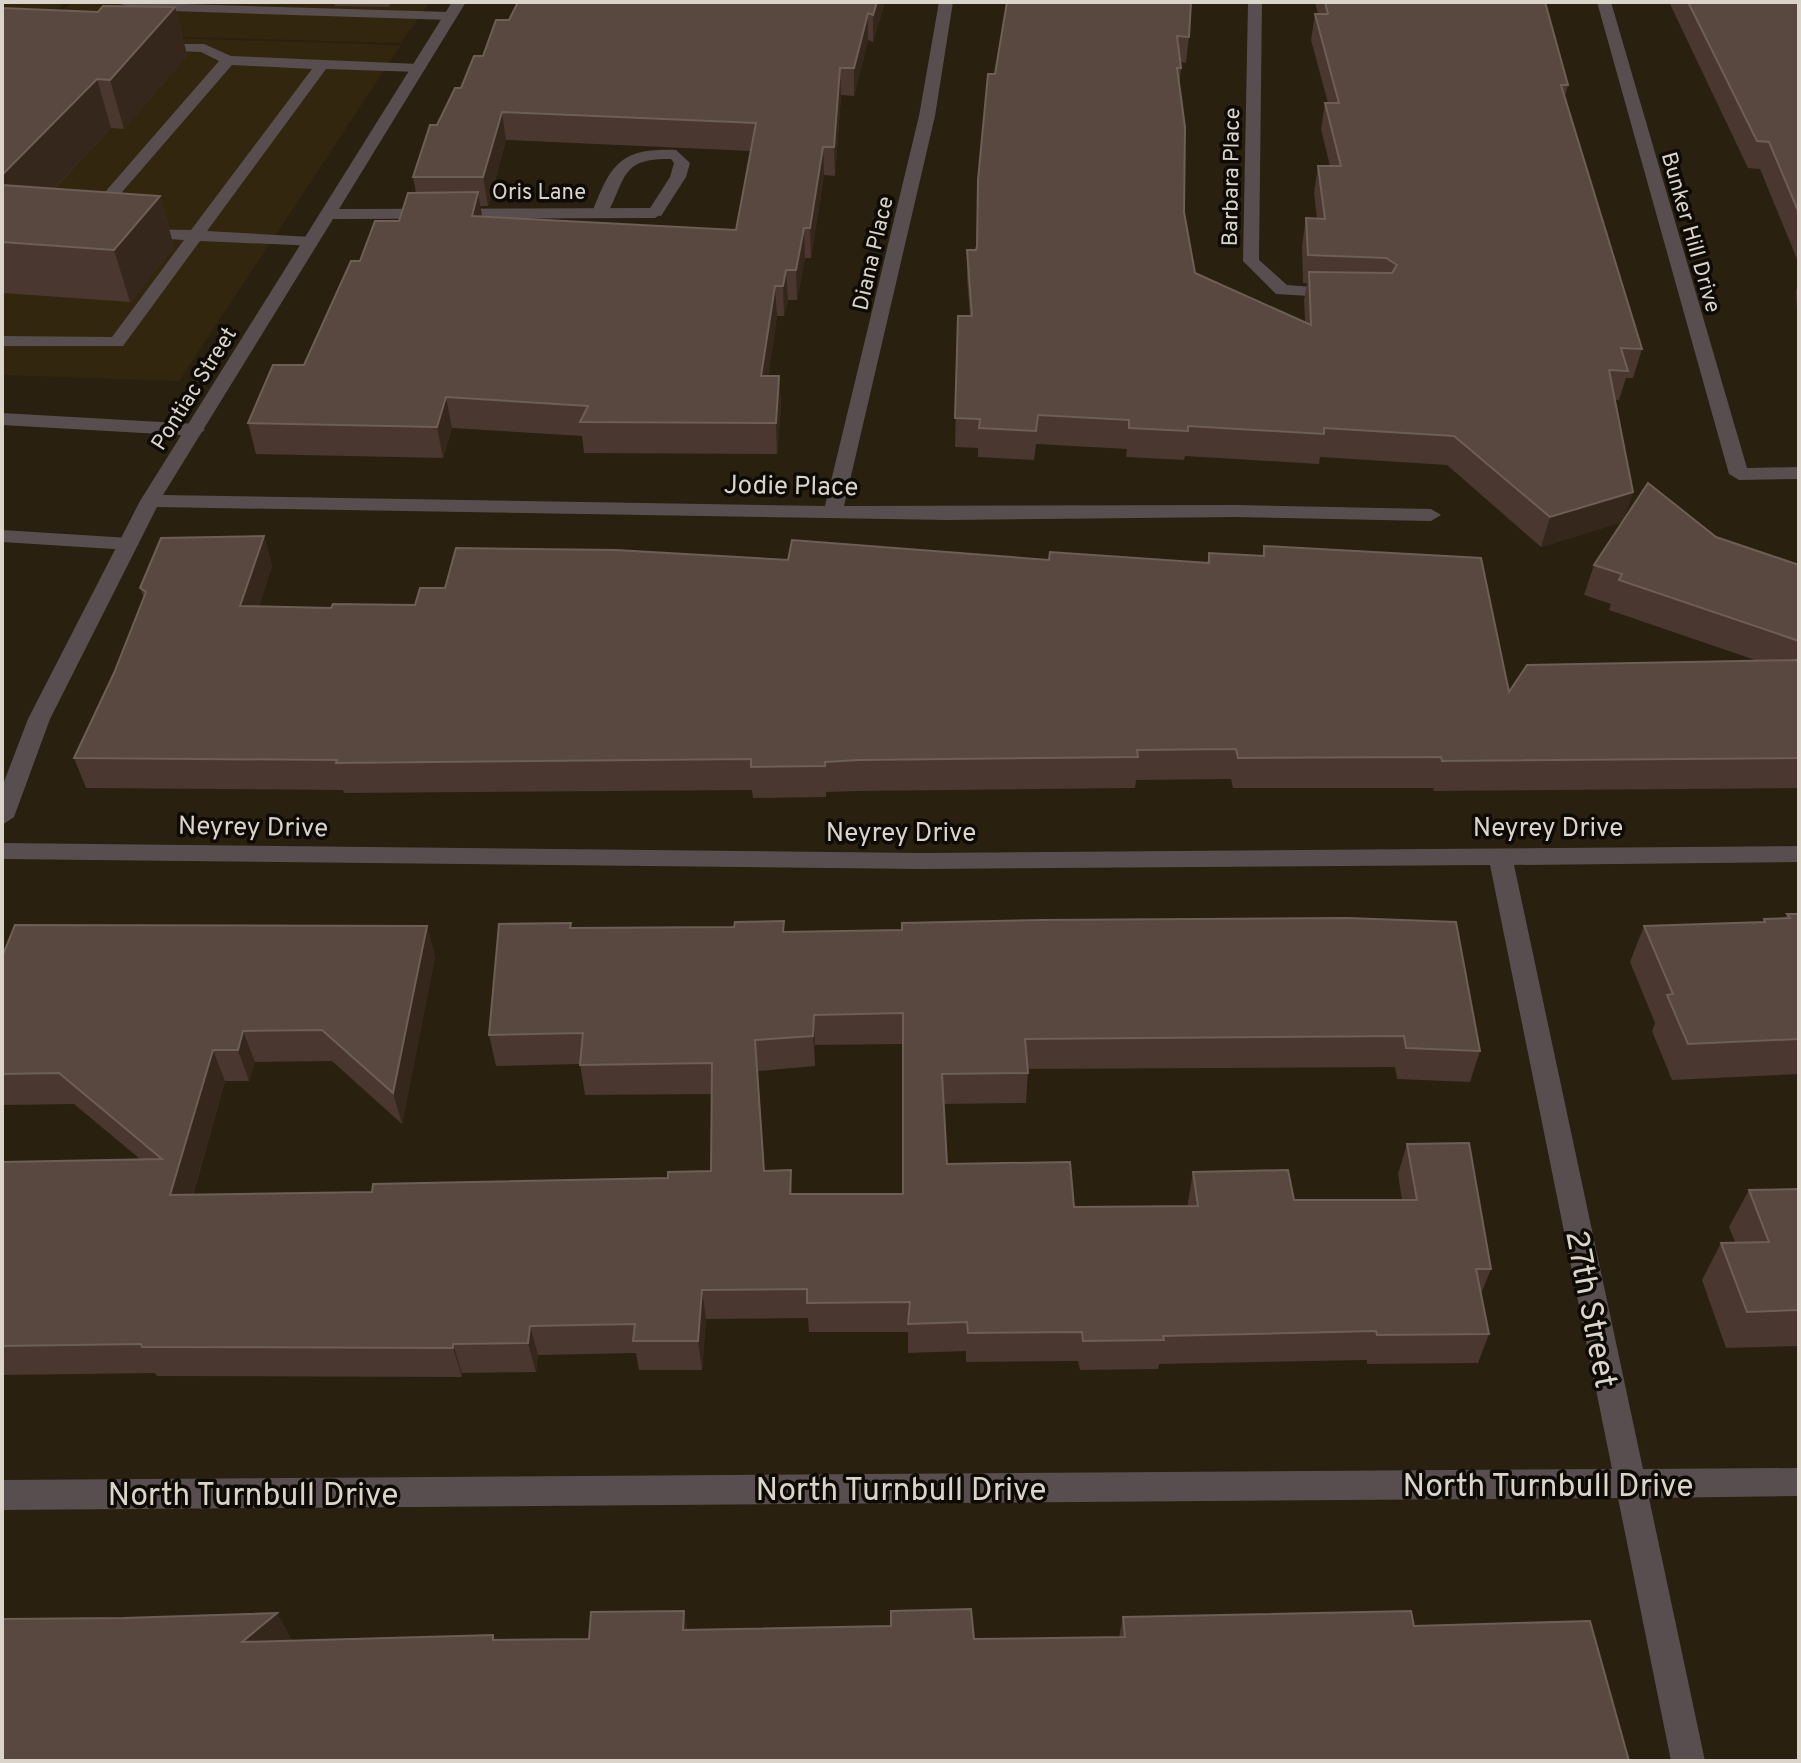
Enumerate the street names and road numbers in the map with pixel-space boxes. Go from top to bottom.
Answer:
street label: Barbara Place [1218,107,1247,247]
street label: Bunker Hill Drive [1654,149,1725,316]
street label: Oris Lane [492,180,586,207]
street label: Diana Place [848,194,901,313]
street label: Pontiac Street [147,323,244,456]
street label: Jodie Place [723,470,859,505]
street label: Neyrey Drive [178,811,328,846]
street label: Neyrey Drive [1473,813,1623,846]
street label: Neyrey Drive [826,818,976,851]
street label: 27th Street [1554,1227,1624,1392]
street label: North Turnbull Drive [1402,1468,1694,1508]
street label: North Turnbull Drive [755,1472,1047,1512]
street label: North Turnbull Drive [107,1477,399,1517]

